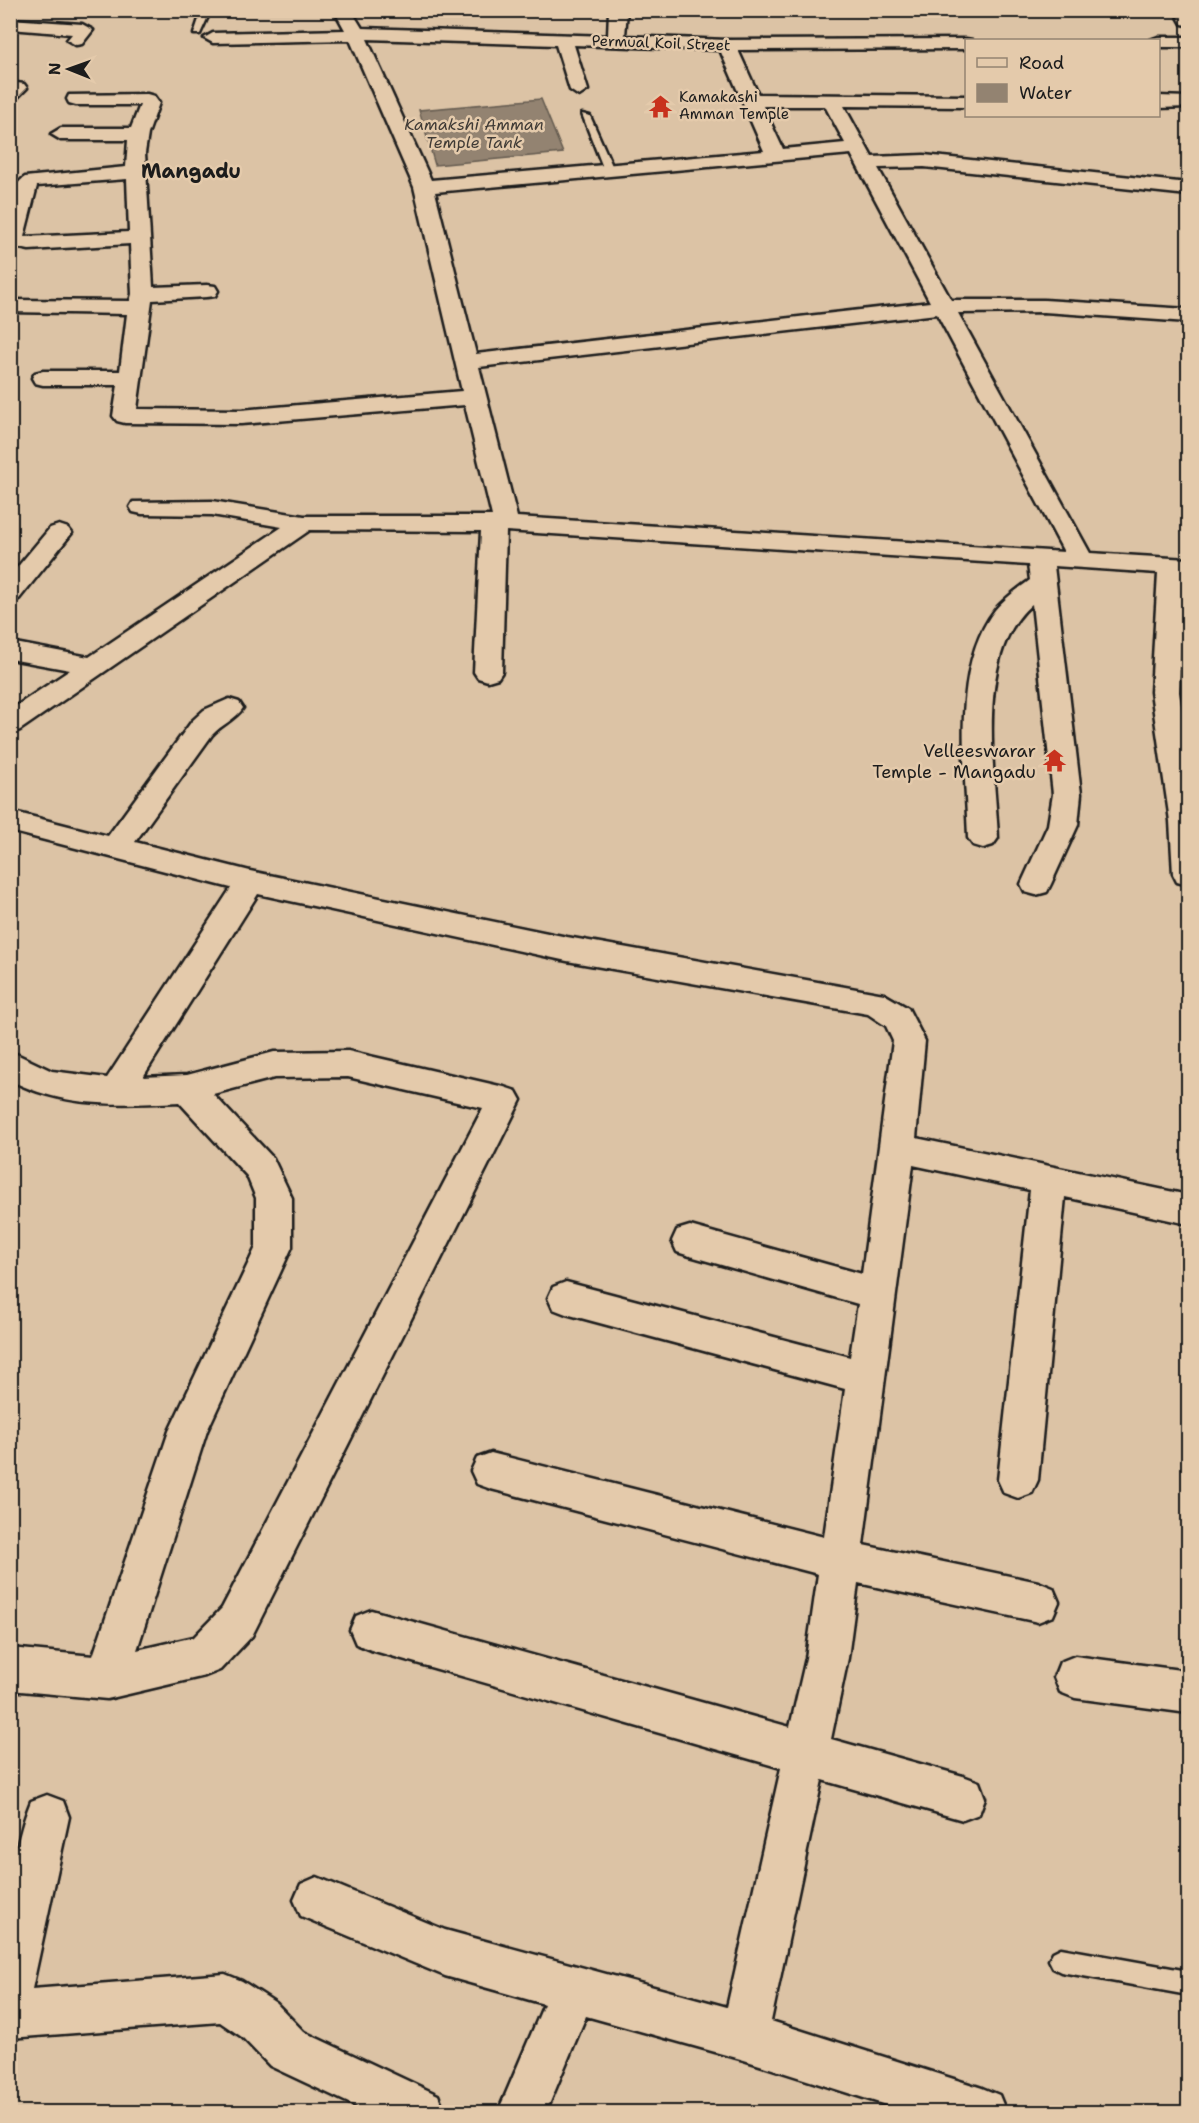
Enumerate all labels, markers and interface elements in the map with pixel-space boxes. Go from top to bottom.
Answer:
street label: Permual Koil Street [591,31,731,55]
north arrow [39,39,99,99]
legend [965,39,1160,117]
text: Road [1019,51,1064,75]
text: N [44,62,65,75]
text: Water [1019,81,1072,105]
place label: Kamakashi Amman Temple [679,87,789,124]
temple icon: Kamakashi Amman Temple [648,93,674,119]
water label: Kamakshi Amman Temple Tank [404,114,544,153]
district label: Mangadu [141,158,241,184]
place label: Velleeswarar Temple - Mangadu [872,739,1036,784]
temple icon: Velleeswarar Temple - Mangadu [1041,748,1067,774]

